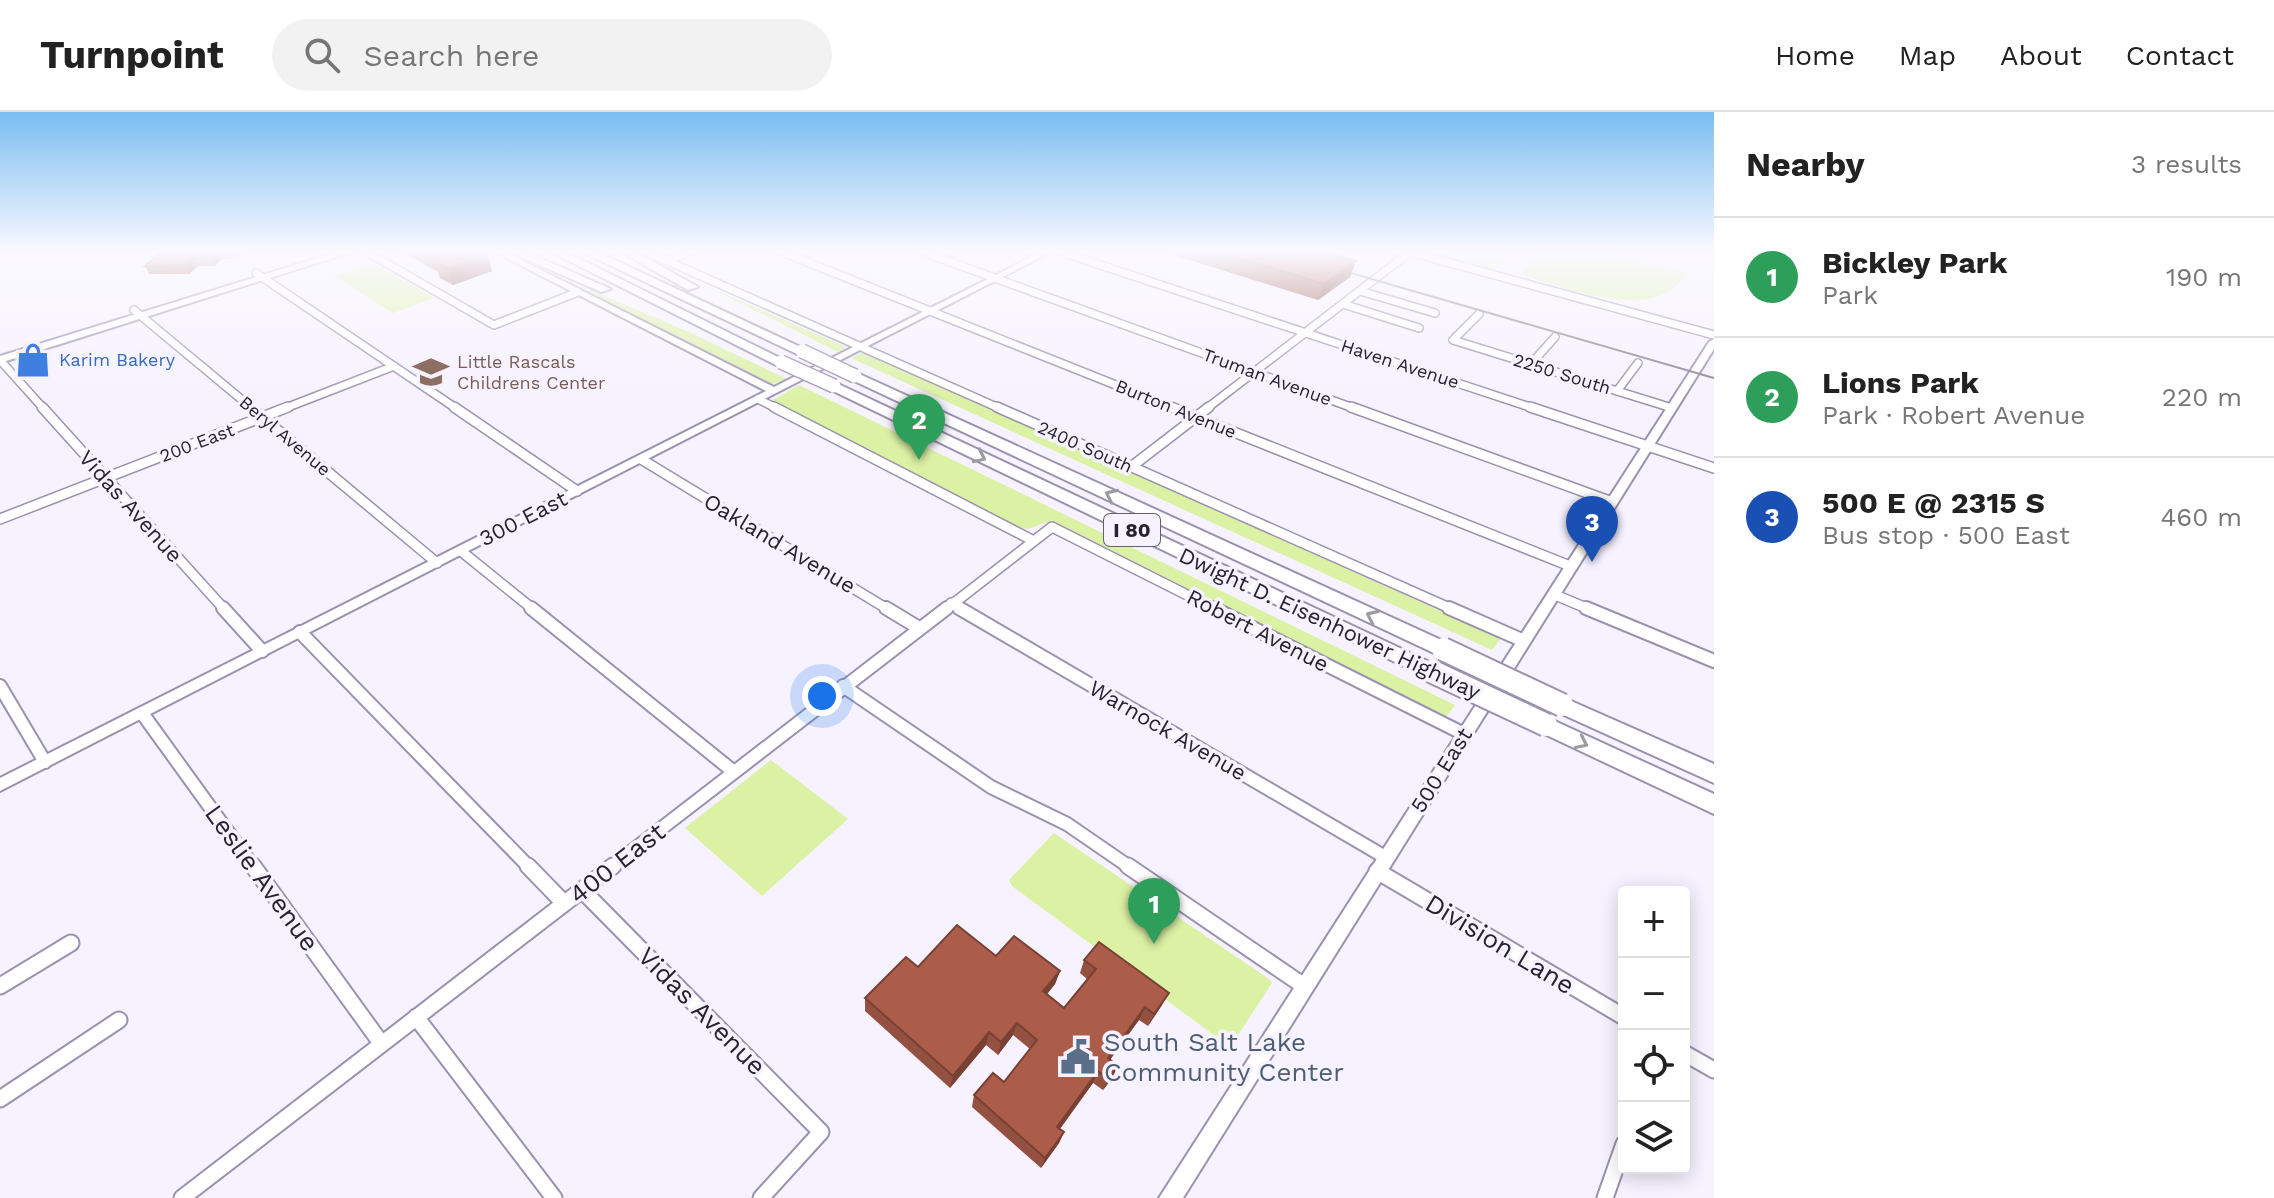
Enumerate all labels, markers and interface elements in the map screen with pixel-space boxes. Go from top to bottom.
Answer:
search box [272,19,832,91]
text: Turnpoint [40,33,224,77]
icon: search [300,33,344,77]
text: Search here [364,38,539,73]
text: Home [1775,39,1855,72]
text: Map [1899,39,1956,72]
text: About [2000,39,2082,72]
text: Contact [2126,39,2234,72]
text: Nearby [1746,144,1865,184]
text: 3 results [2131,149,2242,179]
text: Bickley Park [1822,245,2007,280]
text: 1 [1766,262,1778,292]
text: 190 m [2166,262,2242,292]
text: Park [1822,280,1878,310]
street label: Haven Avenue [1338,335,1462,393]
shop icon: Karim Bakery [14,341,52,379]
street label: Truman Avenue [1200,343,1334,410]
place label: Karim Bakery [59,349,176,370]
street label: 2250 South [1511,349,1613,398]
place label: Little Rascals Childrens Center [457,351,605,393]
school or university icon: Little Rascals Childrens Center [412,353,450,391]
text: Lions Park [1822,365,1979,400]
street label: Burton Avenue [1113,375,1240,442]
text: 2 [1764,382,1780,412]
text: 220 m [2162,382,2242,412]
street label: Beryl Avenue [235,391,335,480]
pin: 2 [893,394,945,460]
text: Park · Robert Avenue [1822,400,2085,430]
street label: 2400 South [1035,416,1136,477]
street label: 200 East [157,419,237,466]
street label: Vidas Avenue [74,445,188,568]
one-way arrow [971,447,986,463]
text: 500 E @ 2315 S [1822,485,2045,520]
street label: 300 East [475,486,571,551]
street label: Oakland Avenue [699,488,860,599]
one-way arrow [1105,489,1119,505]
pin: 3 [1566,496,1618,562]
text: 3 [1764,502,1780,532]
text: 460 m [2160,502,2242,532]
road number: I 80 [1104,514,1160,546]
text: Bus stop · 500 East [1822,520,2070,550]
street label: Dwight D. Eisenhower Highway [1175,542,1485,705]
street label: Robert Avenue [1183,584,1333,677]
one-way arrow [1366,610,1381,626]
street label: Warnock Avenue [1085,675,1251,786]
your location [802,676,842,716]
street label: 500 East [1406,723,1477,817]
one-way arrow [1574,733,1588,749]
street label: Leslie Avenue [199,799,325,957]
street label: 400 East [563,816,671,910]
pin: 1 [1128,878,1180,944]
map controls [1618,886,1690,1174]
button: + [1618,886,1690,958]
street label: Division Lane [1420,888,1580,1000]
street label: Vidas Avenue [632,941,772,1081]
button: − [1618,958,1690,1030]
place label: South Salt Lake Community Center [1104,1027,1344,1087]
button: locate [1618,1030,1690,1102]
public building icon: South Salt Lake Community Center [1059,1038,1097,1076]
button: layers [1618,1102,1690,1174]

